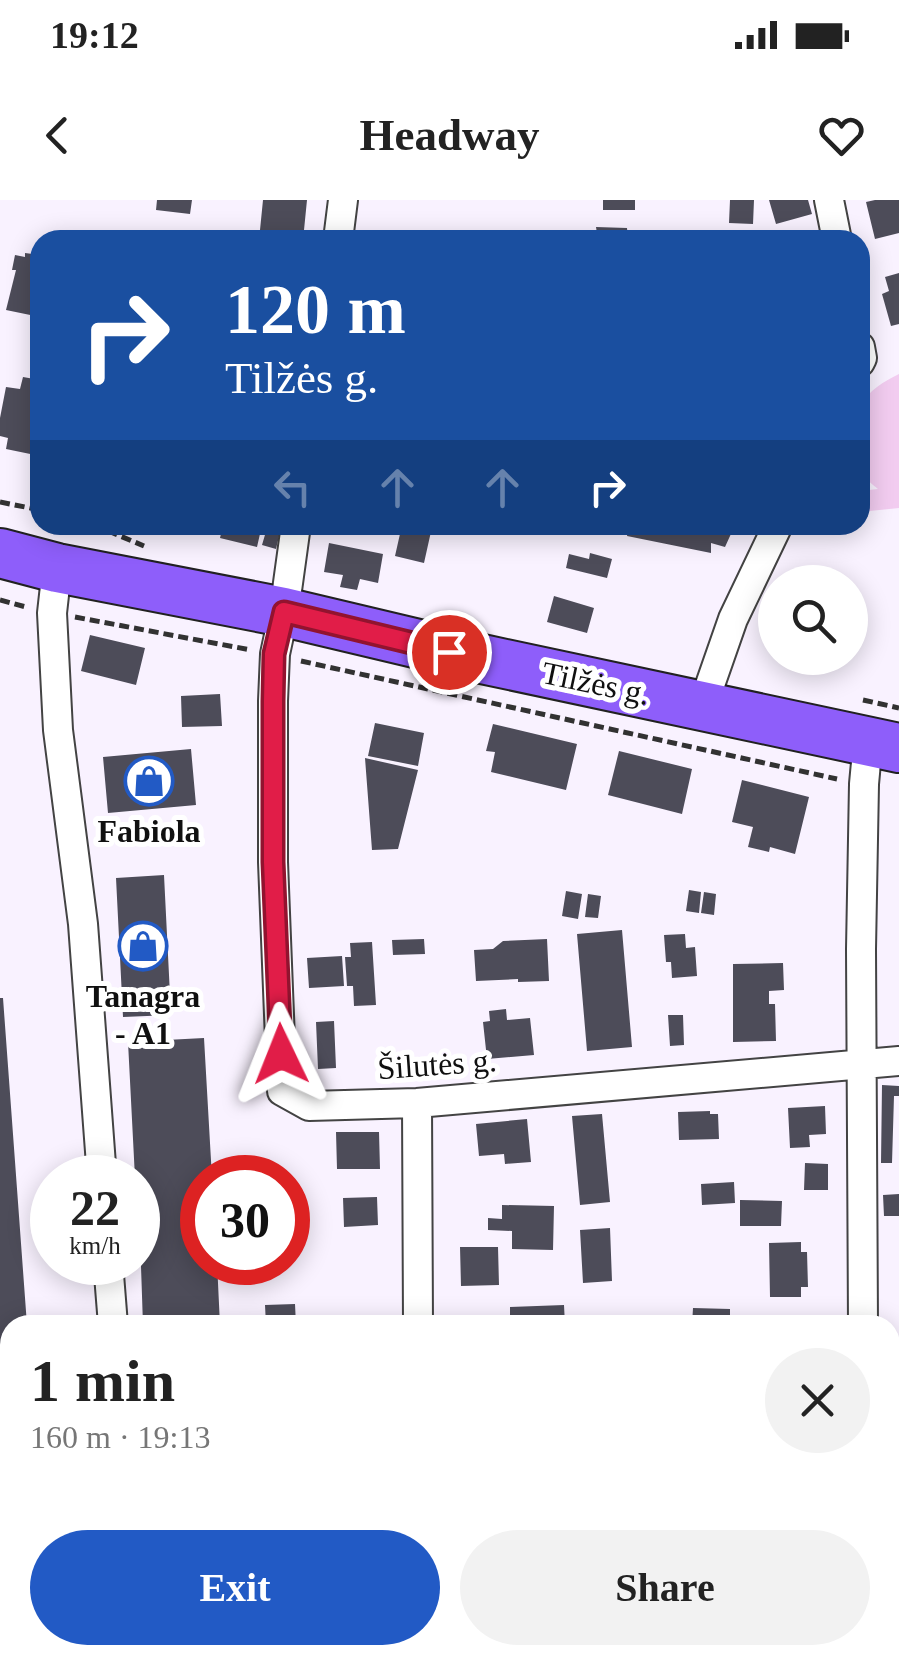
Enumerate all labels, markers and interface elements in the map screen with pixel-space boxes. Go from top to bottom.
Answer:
text: 19:12 [50,14,139,56]
icon: back [30,108,85,163]
icon: heart [814,108,869,163]
text: Headway [360,110,540,160]
icon: right [60,270,190,400]
text: 120 m [225,271,406,348]
text: Tilžės g. [225,353,378,403]
icon: left [265,460,320,515]
icon: ahead [370,460,425,515]
icon: ahead [475,460,530,515]
icon: right [580,460,635,515]
map controls [758,565,868,675]
button: search [758,565,868,675]
pin [407,610,492,695]
icon: arrive [422,625,477,680]
street label: Tilžės g. [539,654,653,712]
shop icon: Fabiola [123,755,175,807]
place label: Fabiola [97,813,201,849]
shop icon: Tanagra - A1 [117,920,169,972]
place label: Tanagra - A1 [86,978,200,1051]
position arrow [229,1002,333,1106]
street label: Šilutės g. [376,1042,498,1086]
speed limit sign: 30 [180,1155,310,1285]
text: 22 [70,1180,120,1236]
text: km/h [69,1232,121,1259]
text: 1 min [30,1348,175,1414]
button: close [765,1348,870,1453]
text: 160 m · 19:13 [30,1419,210,1455]
button: Exit [30,1530,440,1645]
button: Share [460,1530,870,1645]

